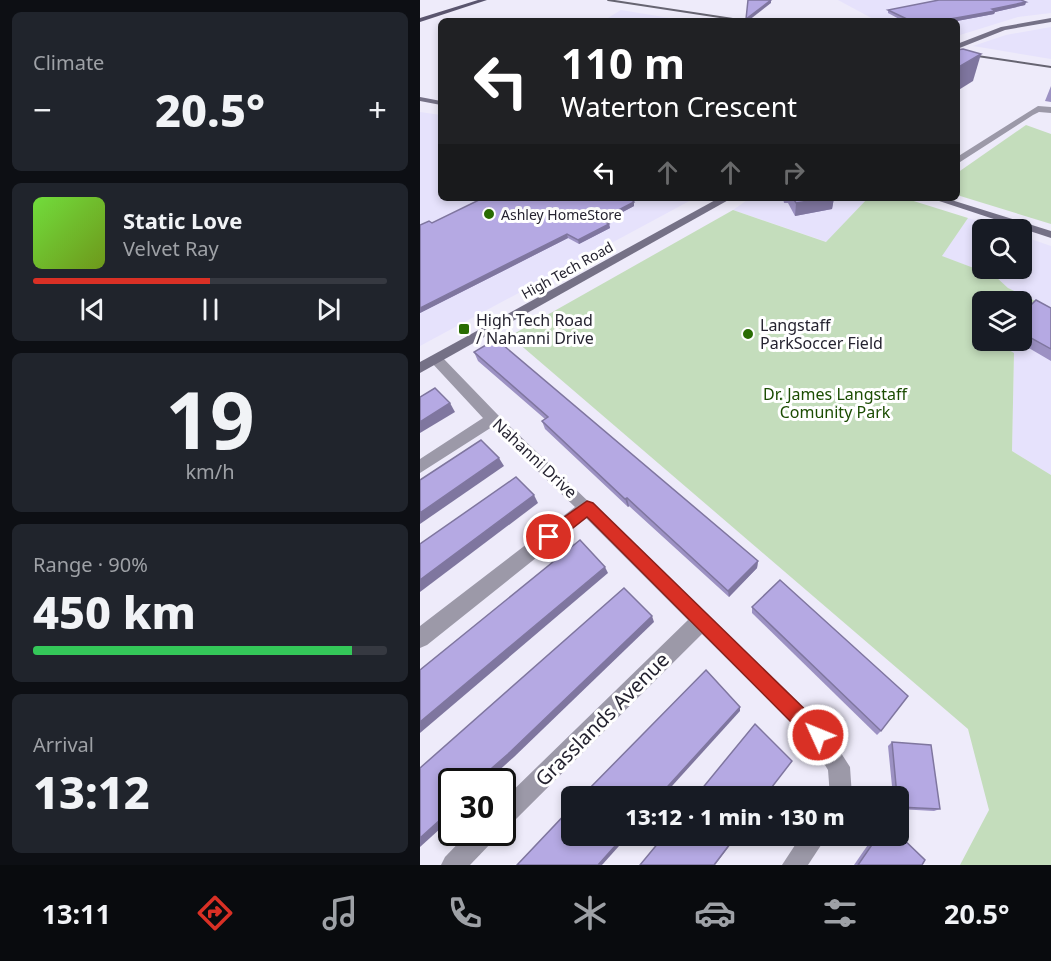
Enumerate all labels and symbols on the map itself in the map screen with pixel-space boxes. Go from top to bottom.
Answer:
place label: Ashley HomeStore [501,205,622,224]
marker: Ashley HomeStore [482,207,496,221]
street label: High Tech Road [518,237,616,303]
place label: High Tech Road / Nahanni Drive [476,309,594,349]
place label: Langstaff ParkSoccer Field [760,314,883,354]
marker: High Tech Road / Nahanni Drive [457,322,471,336]
marker: Langstaff ParkSoccer Field [741,327,755,341]
park label: Dr. James Langstaff Comunity Park [763,383,908,423]
street label: Nahanni Drive [488,413,582,503]
pin [523,511,574,562]
street label: Grasslands Avenue [529,646,675,792]
position arrow [786,703,850,767]
speed limit sign: 30 [438,768,516,846]

